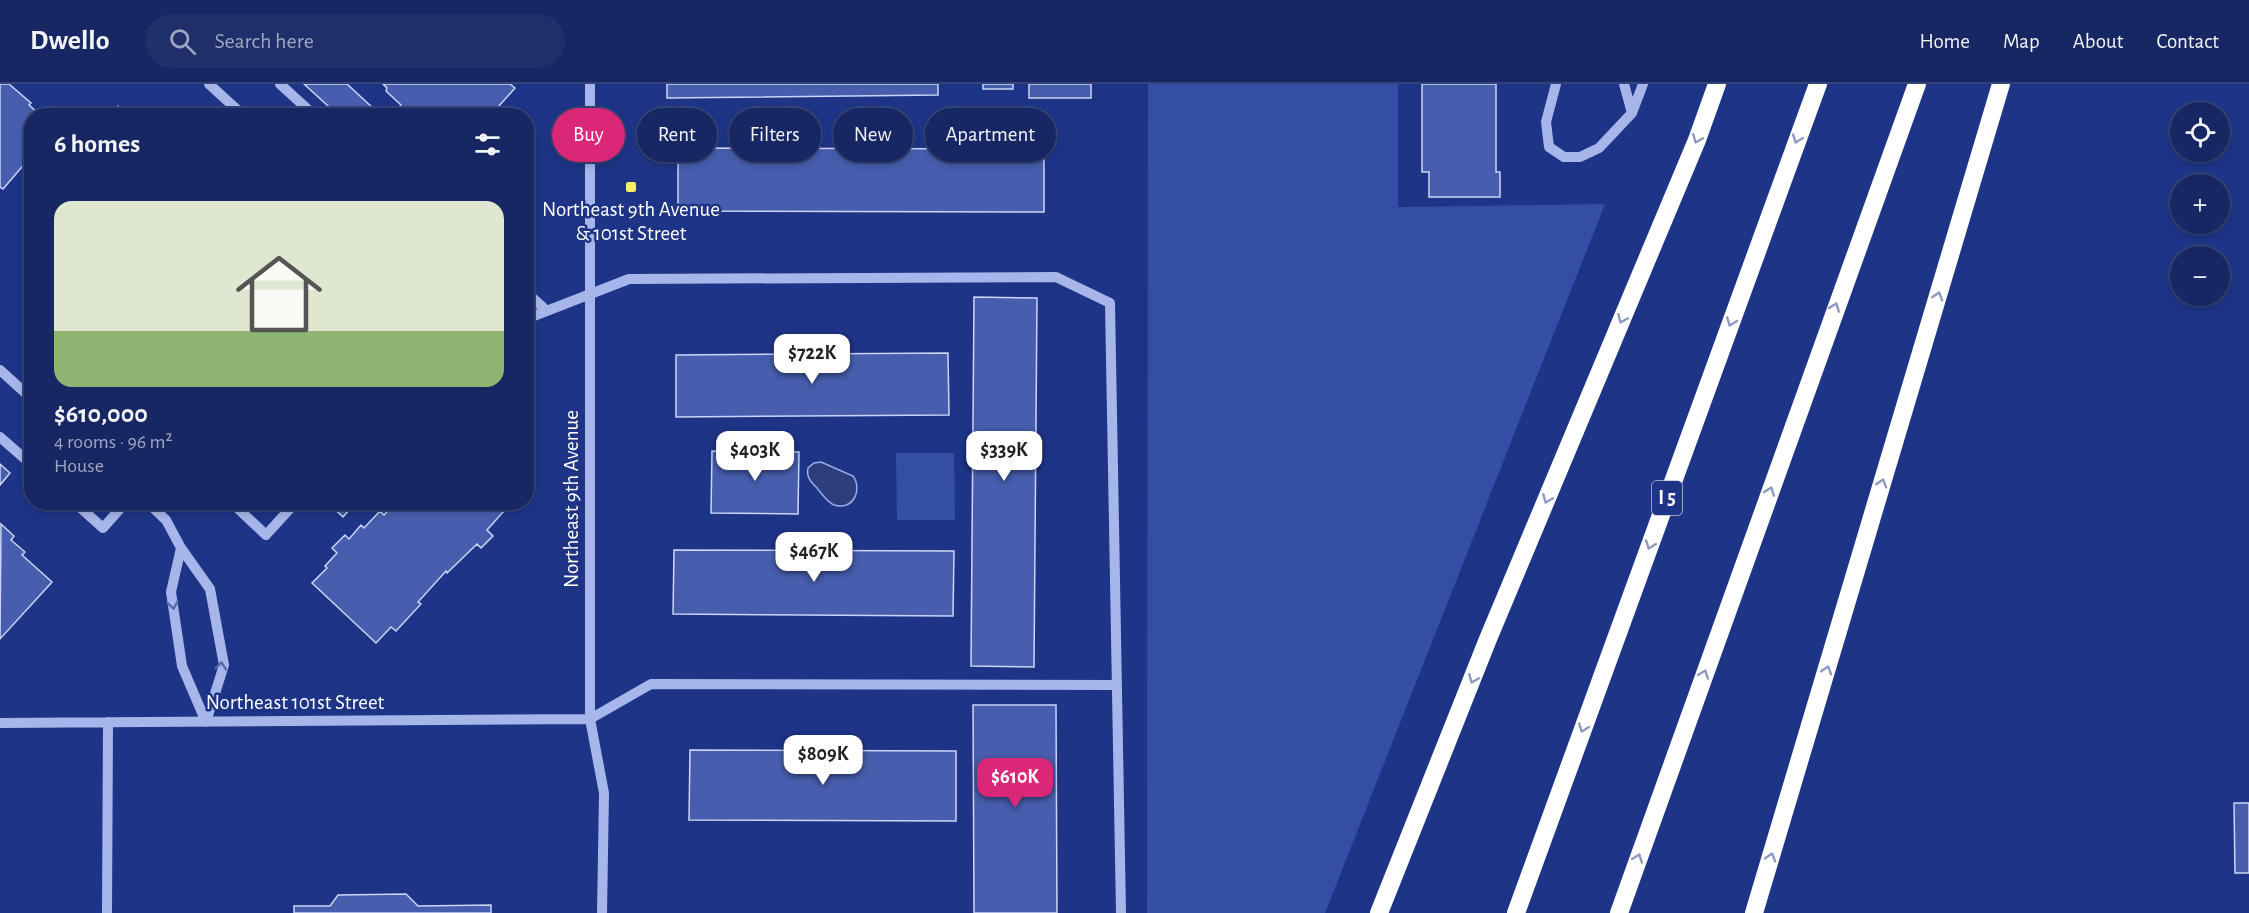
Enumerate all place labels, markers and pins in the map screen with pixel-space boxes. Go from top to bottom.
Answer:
marker: Northeast 9th Avenue & 101st Street [624,180,638,194]
place label: Northeast 9th Avenue & 101st Street [542,199,720,244]
pin: $722K [770,334,854,385]
pin: $403K [713,431,797,482]
pin: $339K [962,431,1046,482]
pin: $467K [772,532,856,583]
pin: $809K [781,735,865,786]
pin: $610K [973,758,1057,809]

